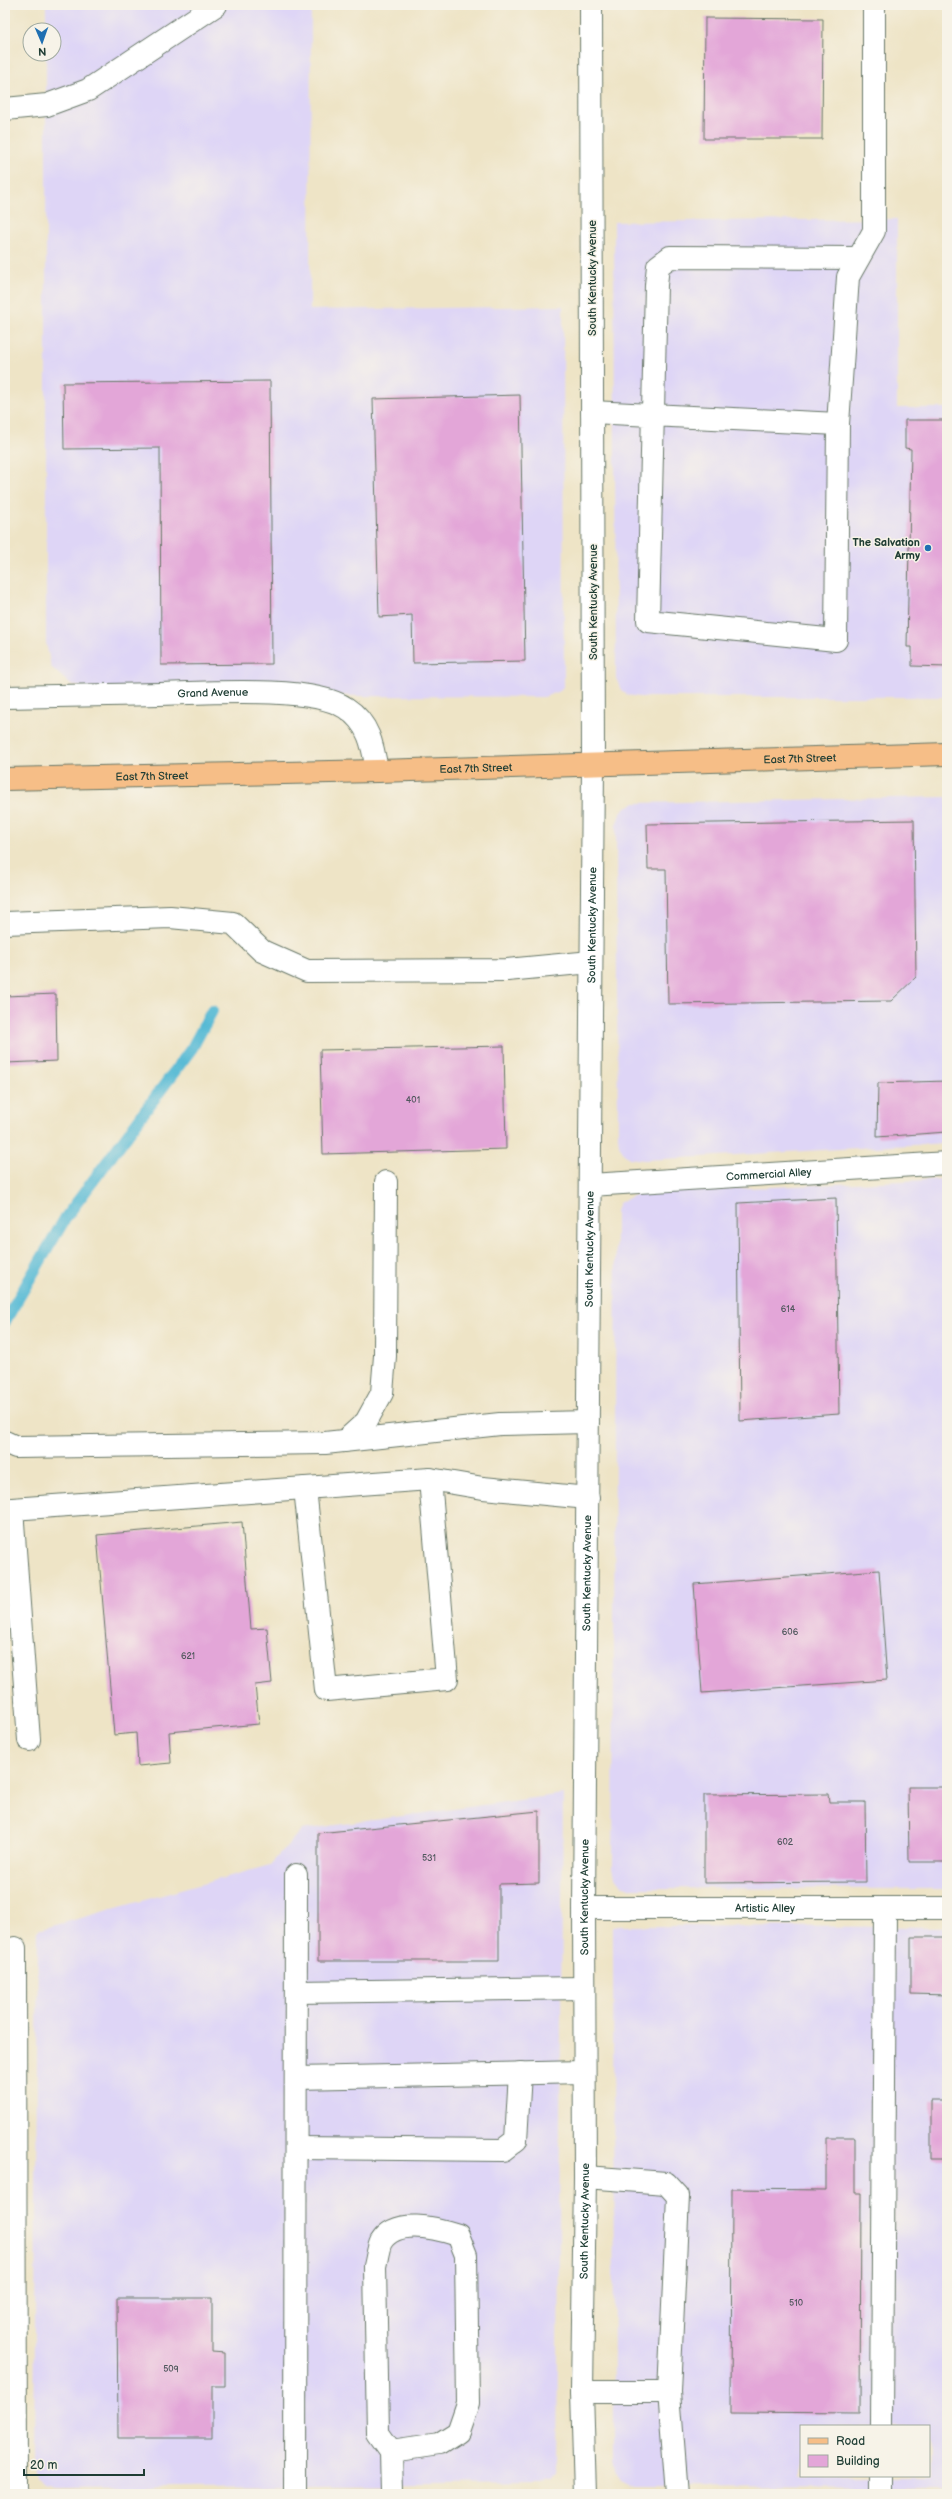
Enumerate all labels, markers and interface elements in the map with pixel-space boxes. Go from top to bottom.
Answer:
north arrow [22,22,62,62]
text: N [38,45,47,58]
street label: South Kentucky Avenue [586,219,599,336]
place label: The Salvation Army [853,536,920,562]
street label: South Kentucky Avenue [587,543,600,660]
marker: The Salvation Army [923,543,933,553]
street label: Grand Avenue [177,686,249,700]
street label: East 7th Street [763,751,837,766]
street label: East 7th Street [439,761,513,776]
street label: East 7th Street [115,769,189,784]
street label: South Kentucky Avenue [585,866,599,983]
house number: 401 [406,1095,420,1106]
street label: Commercial Alley [726,1165,812,1184]
street label: South Kentucky Avenue [583,1190,597,1307]
house number: 614 [781,1304,796,1315]
street label: South Kentucky Avenue [580,1514,594,1631]
house number: 606 [782,1627,799,1638]
house number: 621 [181,1651,195,1662]
house number: 602 [777,1837,794,1848]
street label: South Kentucky Avenue [578,1838,592,1955]
house number: 531 [422,1853,436,1864]
street label: Artistic Alley [735,1902,795,1915]
street label: South Kentucky Avenue [578,2162,592,2279]
house number: 510 [789,2298,803,2309]
house number: 509 [163,2364,179,2375]
legend [800,2425,930,2477]
text: Road [836,2434,865,2449]
scale bar [24,2451,144,2477]
text: Building [836,2454,880,2469]
text: 20 m [30,2458,57,2473]

